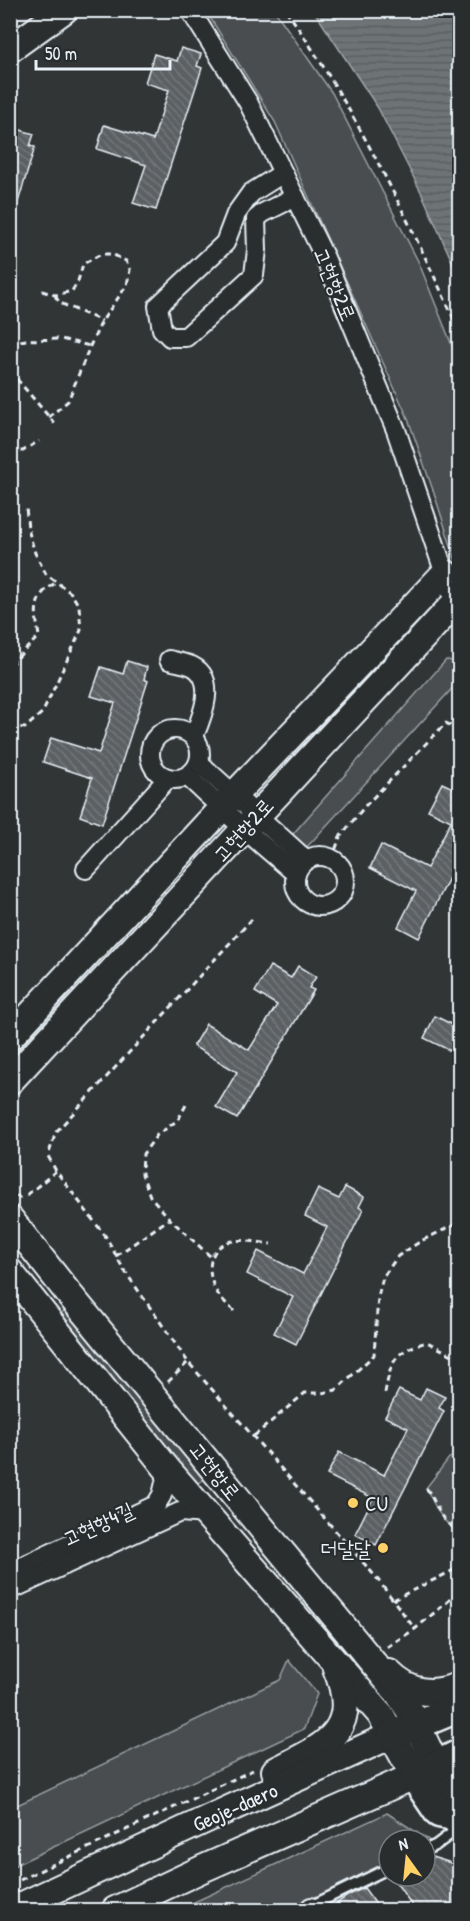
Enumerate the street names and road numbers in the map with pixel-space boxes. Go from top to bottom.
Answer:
street label: 고현항2로 [307,243,363,325]
street label: 고현항2로 [206,792,280,868]
street label: 고현항로 [182,1436,248,1506]
street label: 고현항4길 [58,1495,138,1553]
street label: Geoje-daero [188,1775,282,1839]

